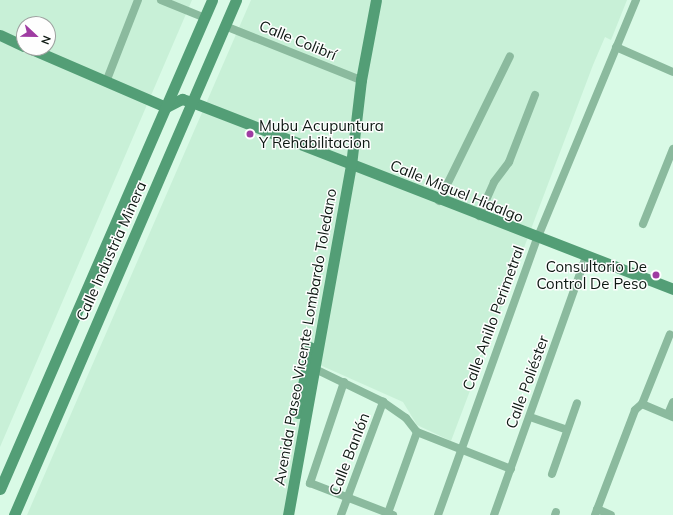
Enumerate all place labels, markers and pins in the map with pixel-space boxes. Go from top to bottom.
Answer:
place label: Mubu Acupuntura Y Rehabilitacion [259,116,384,151]
marker: Mubu Acupuntura Y Rehabilitacion [244,128,256,140]
place label: Consultorio De Control De Peso [536,257,647,292]
marker: Consultorio De Control De Peso [650,269,662,281]

